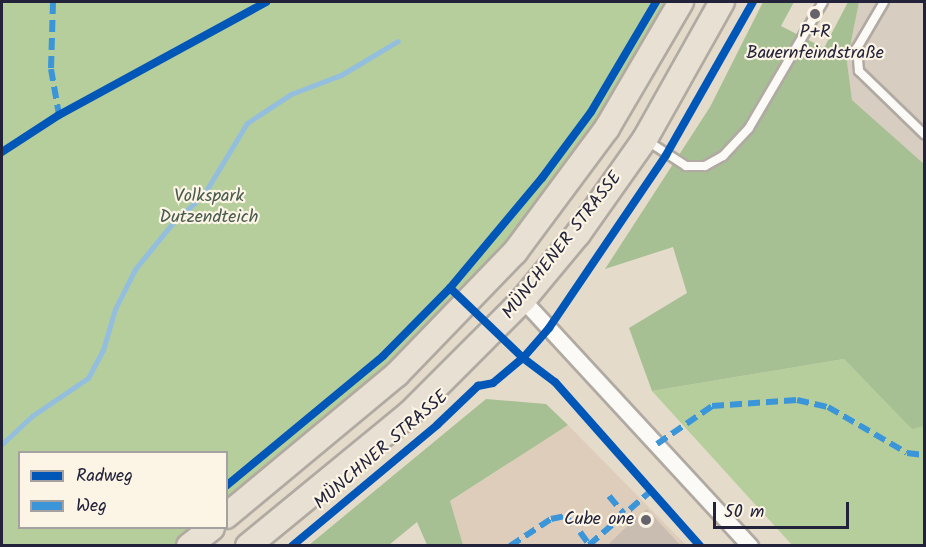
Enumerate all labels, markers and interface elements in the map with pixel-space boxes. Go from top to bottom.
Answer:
marker: P+R Bauernfeindstraße [808,7,822,21]
place label: P+R Bauernfeindstraße [746,23,884,66]
street label: MÜNCHENER STRASSE [499,168,627,324]
park label: Volkspark Dutzendteich [160,187,258,230]
street label: MÜNCHNER STRASSE [311,387,453,515]
legend [18,451,228,529]
text: Radweg [76,462,133,491]
scale bar [716,490,852,528]
text: Weg [76,492,107,521]
text: 50 m [724,498,764,527]
place label: Cube one [564,509,634,531]
marker: Cube one [639,513,653,527]

